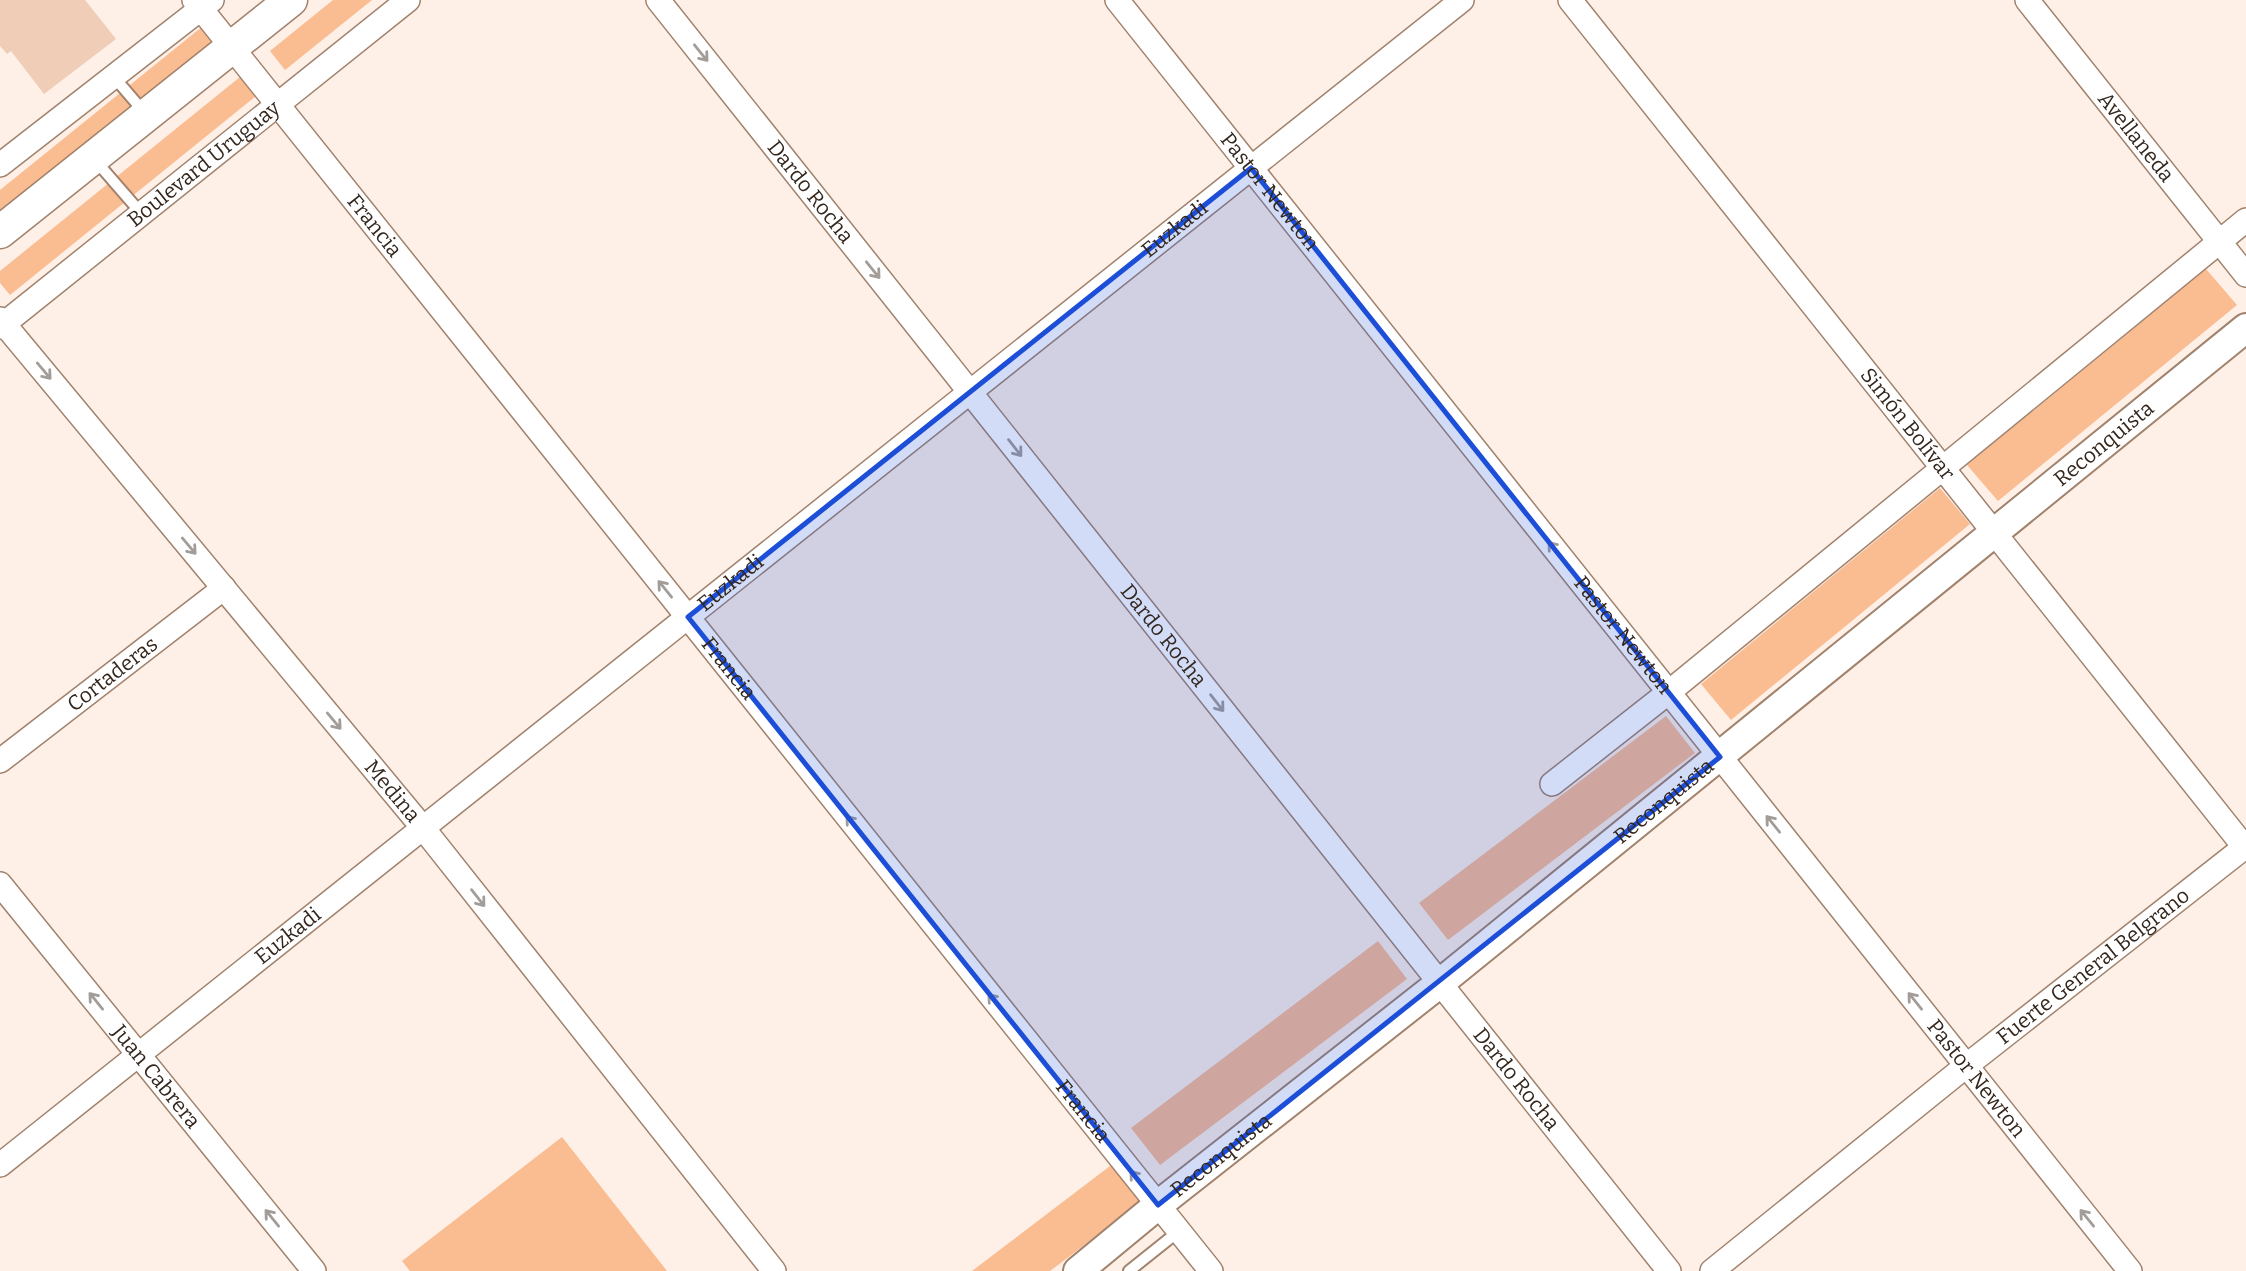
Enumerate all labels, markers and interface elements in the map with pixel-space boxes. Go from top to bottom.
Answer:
one-way arrow [693,44,709,62]
street label: Avellaneda [2092,87,2180,188]
street label: Boulevard Uruguay [122,94,286,233]
street label: Pastor Newton [1215,127,1325,256]
street label: Dardo Rocha [762,135,860,249]
street label: Francia [342,189,408,263]
street label: Euzkadi [1136,195,1213,263]
one-way arrow [865,260,881,278]
one-way arrow [36,362,51,380]
street label: Simón Bolívar [1855,362,1960,486]
street label: Reconquista [2049,395,2159,492]
one-way arrow [1007,438,1022,456]
one-way arrow [181,537,197,555]
one-way arrow [1548,541,1563,559]
street label: Euzkadi [692,549,769,617]
street label: Pastor Newton [1568,571,1678,699]
street label: Dardo Rocha [1115,579,1213,693]
one-way arrow [658,580,673,598]
street label: Cortaderas [62,631,163,717]
street label: Francia [696,632,762,705]
one-way arrow [1210,693,1225,711]
one-way arrow [326,712,342,730]
street label: Reconquista [1609,753,1719,849]
street label: Medina [359,755,426,828]
one-way arrow [846,815,861,834]
one-way arrow [1766,815,1781,833]
street label: Fuerte General Belgrano [1991,882,2195,1050]
one-way arrow [471,888,486,906]
street label: Euzkadi [250,901,326,970]
one-way arrow [88,992,104,1010]
one-way arrow [988,993,1003,1011]
one-way arrow [1908,993,1923,1011]
street label: Pastor Newton [1922,1014,2031,1143]
street label: Juan Cabrera [106,1019,206,1134]
street label: Dardo Rocha [1468,1023,1566,1136]
street label: Francia [1050,1075,1116,1148]
street label: Reconquista [1165,1107,1277,1203]
one-way arrow [1130,1171,1145,1189]
one-way arrow [264,1209,279,1227]
one-way arrow [2080,1209,2095,1227]

